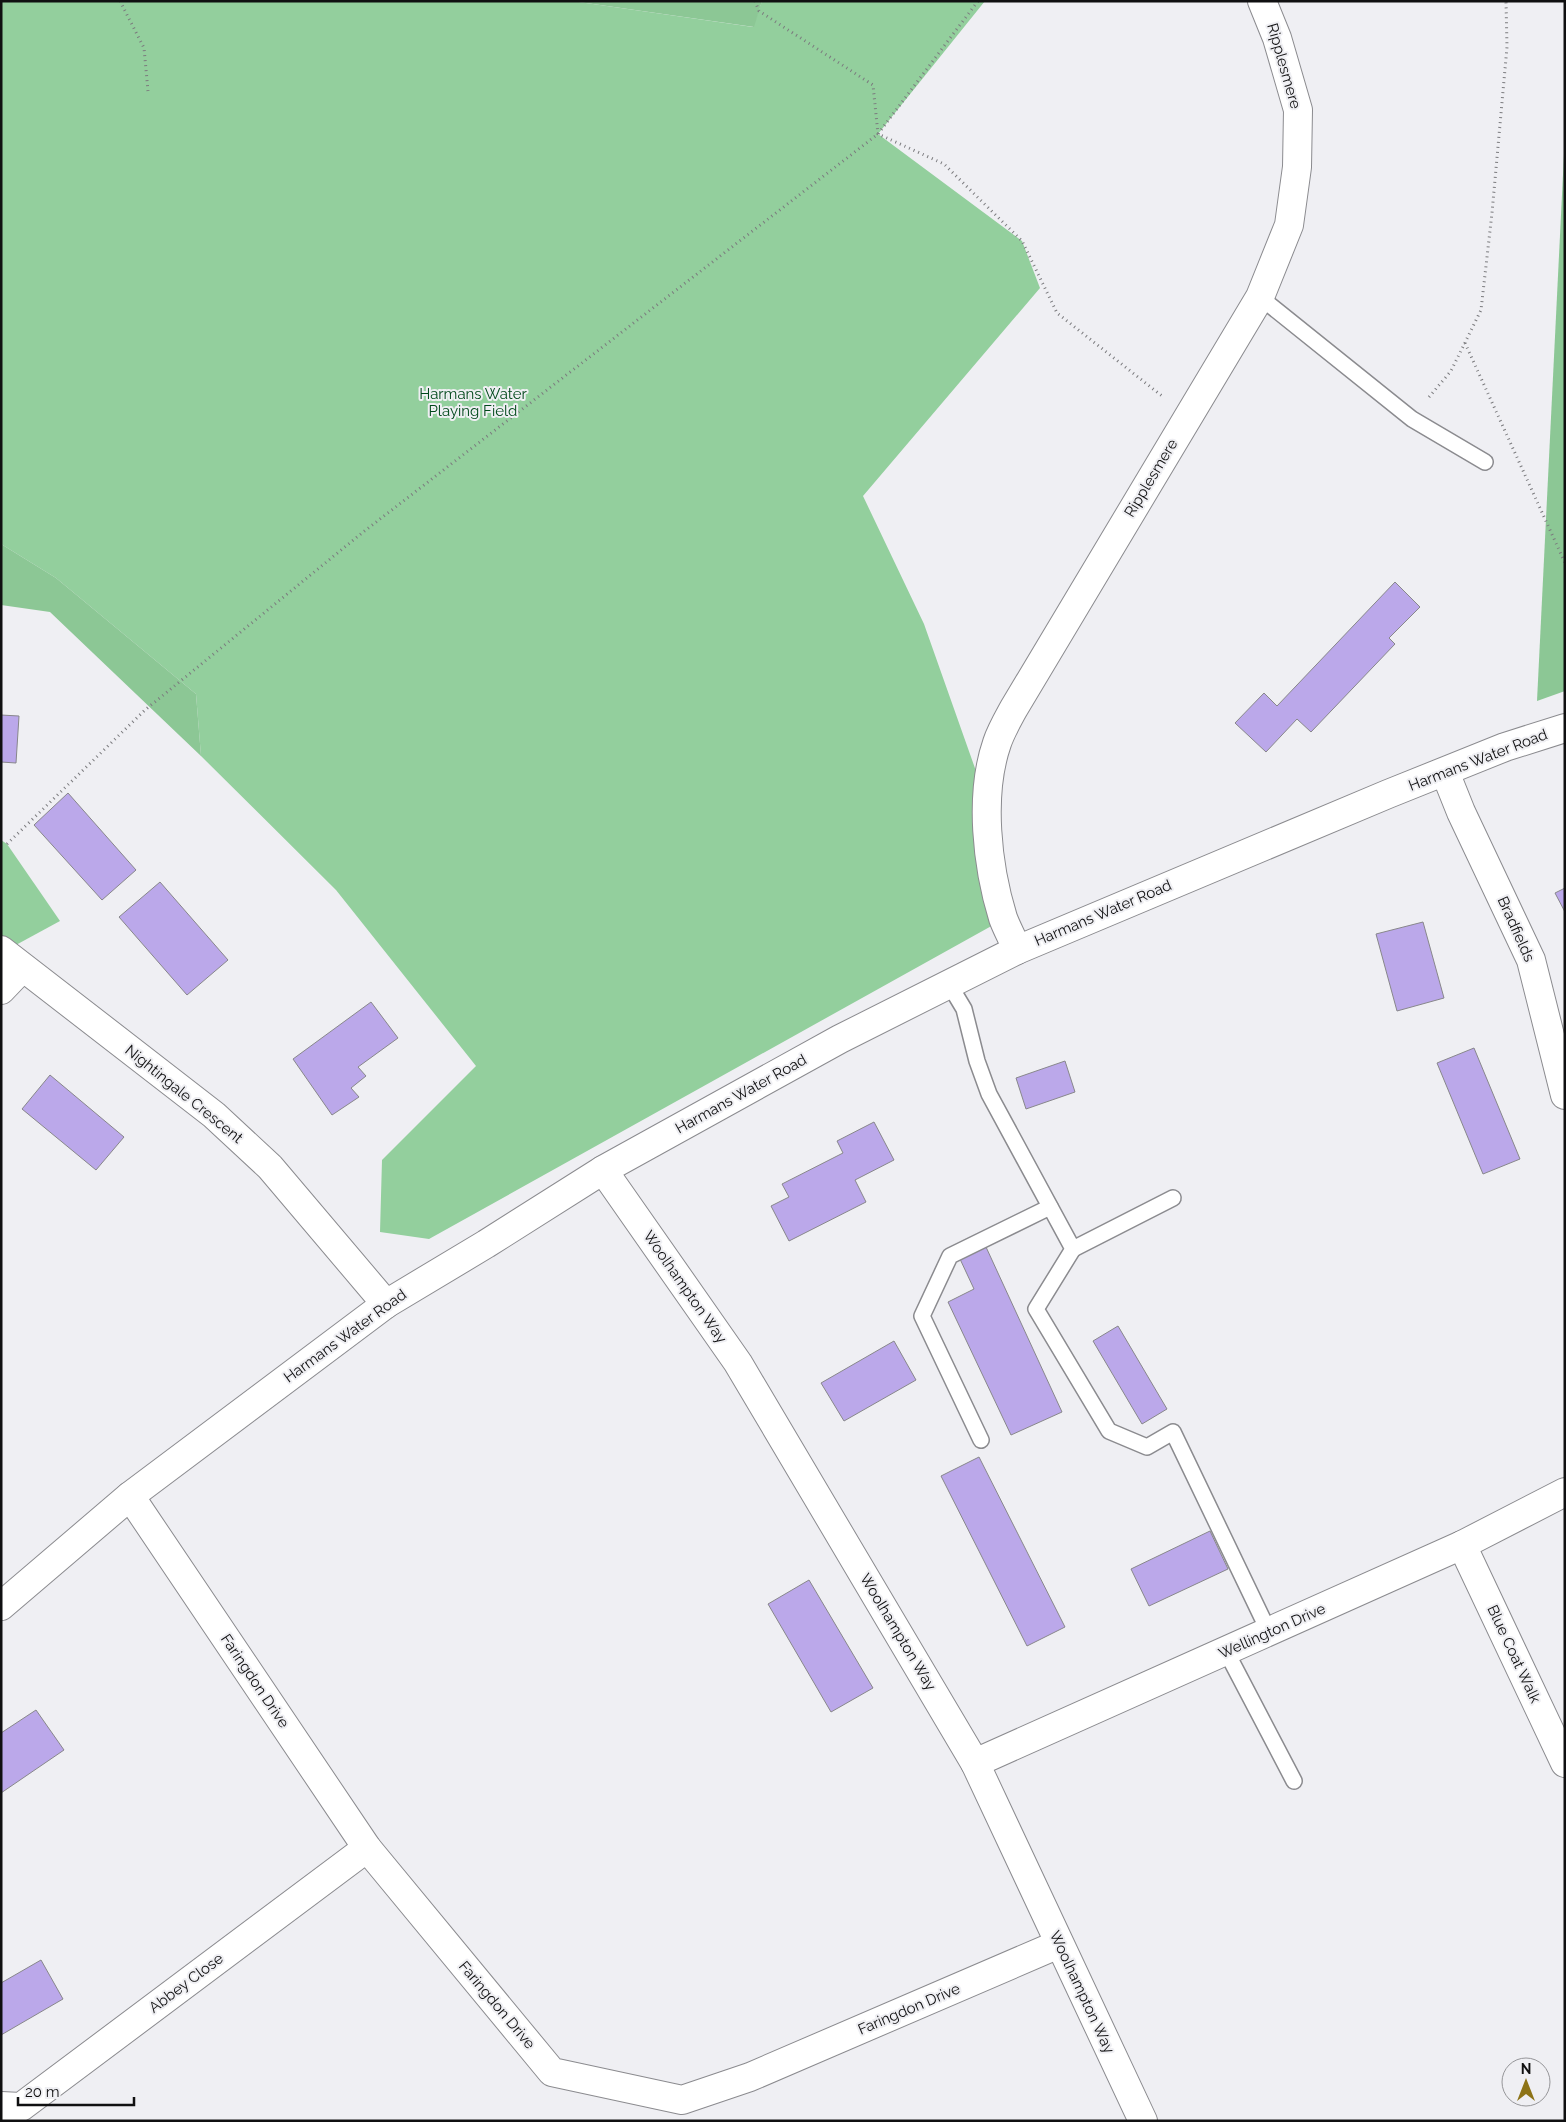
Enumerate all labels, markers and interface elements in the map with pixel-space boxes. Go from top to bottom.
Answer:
street label: Ripplesmere [1263,21,1305,111]
park label: Harmans Water Playing Field [419,385,528,420]
street label: Ripplesmere [1121,435,1181,520]
street label: Harmans Water Road [1406,725,1550,795]
street label: Harmans Water Road [1032,876,1174,950]
street label: Bradfields [1494,893,1538,965]
street label: Nightingale Crescent [122,1041,246,1147]
street label: Harmans Water Road [672,1050,810,1138]
street label: Woolhampton Way [639,1227,731,1347]
street label: Harmans Water Road [280,1285,410,1387]
street label: Woolhampton Way [856,1570,940,1694]
street label: Wellington Drive [1216,1599,1328,1663]
street label: Blue Coat Walk [1483,1602,1545,1706]
street label: Faringdon Drive [217,1631,293,1731]
street label: Woolhampton Way [1046,1928,1118,2056]
street label: Abbey Close [145,1949,227,2017]
street label: Faringdon Drive [455,1957,539,2053]
street label: Faringdon Drive [855,1979,963,2039]
north arrow [1501,2057,1551,2107]
text: N [1521,2061,1531,2077]
scale bar [18,2074,134,2106]
text: 20 m [25,2083,60,2101]

